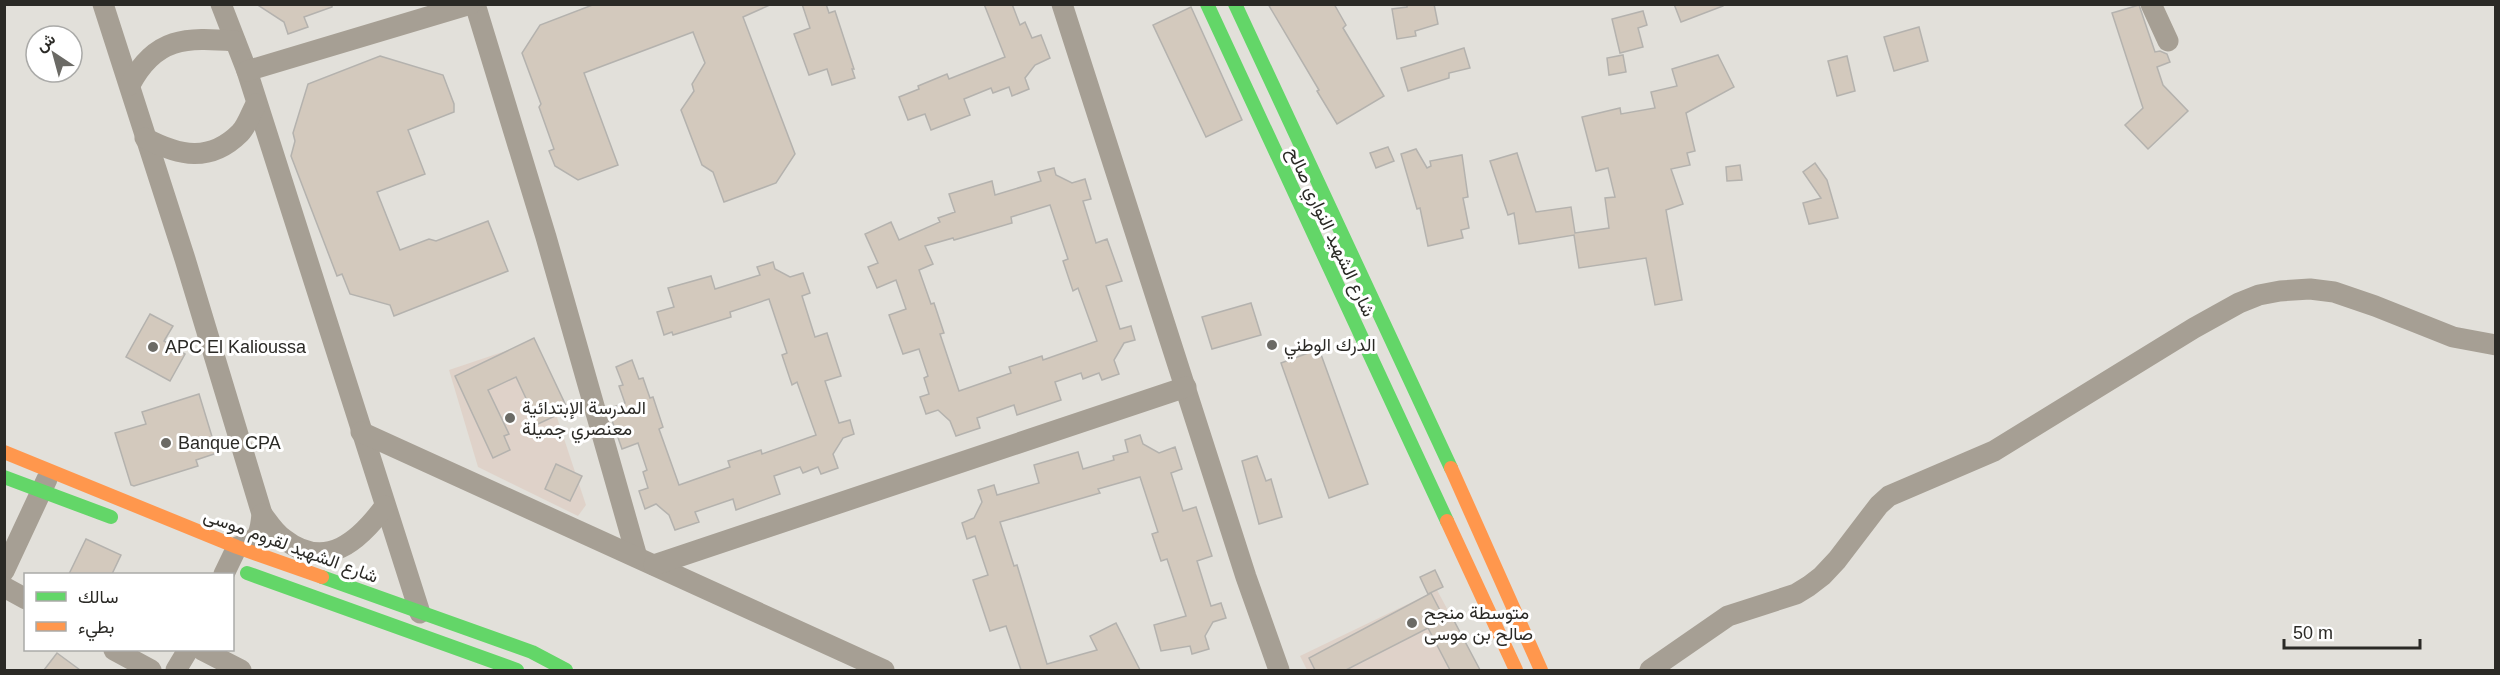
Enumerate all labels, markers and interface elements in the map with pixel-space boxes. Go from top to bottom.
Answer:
north arrow [24,24,84,84]
text: ش [33,30,59,56]
street label: شارع الشهيد النواري صالح [1278,144,1379,322]
place label: الدرك الوطني [1284,335,1376,360]
place label: APC El Kalioussa [165,337,307,357]
marker: الدرك الوطني [1265,338,1279,352]
marker: APC El Kalioussa [146,340,160,354]
place label: المدرسة الإبتدائية معنصري جميلة [522,398,646,444]
marker: المدرسة الإبتدائية معنصري جميلة [503,411,517,425]
place label: Banque CPA [178,433,281,453]
marker: Banque CPA [159,436,173,450]
street label: شارع الشهيد لقروم موسى [201,505,381,589]
legend [24,573,234,651]
text: سالك [78,587,118,607]
place label: متوسطة منجح صالح بن موسى [1424,603,1533,646]
scale bar [2284,612,2420,650]
marker: متوسطة منجح صالح بن موسى [1405,616,1419,630]
text: بطيء [78,617,114,642]
text: 50 m [2293,623,2333,643]

